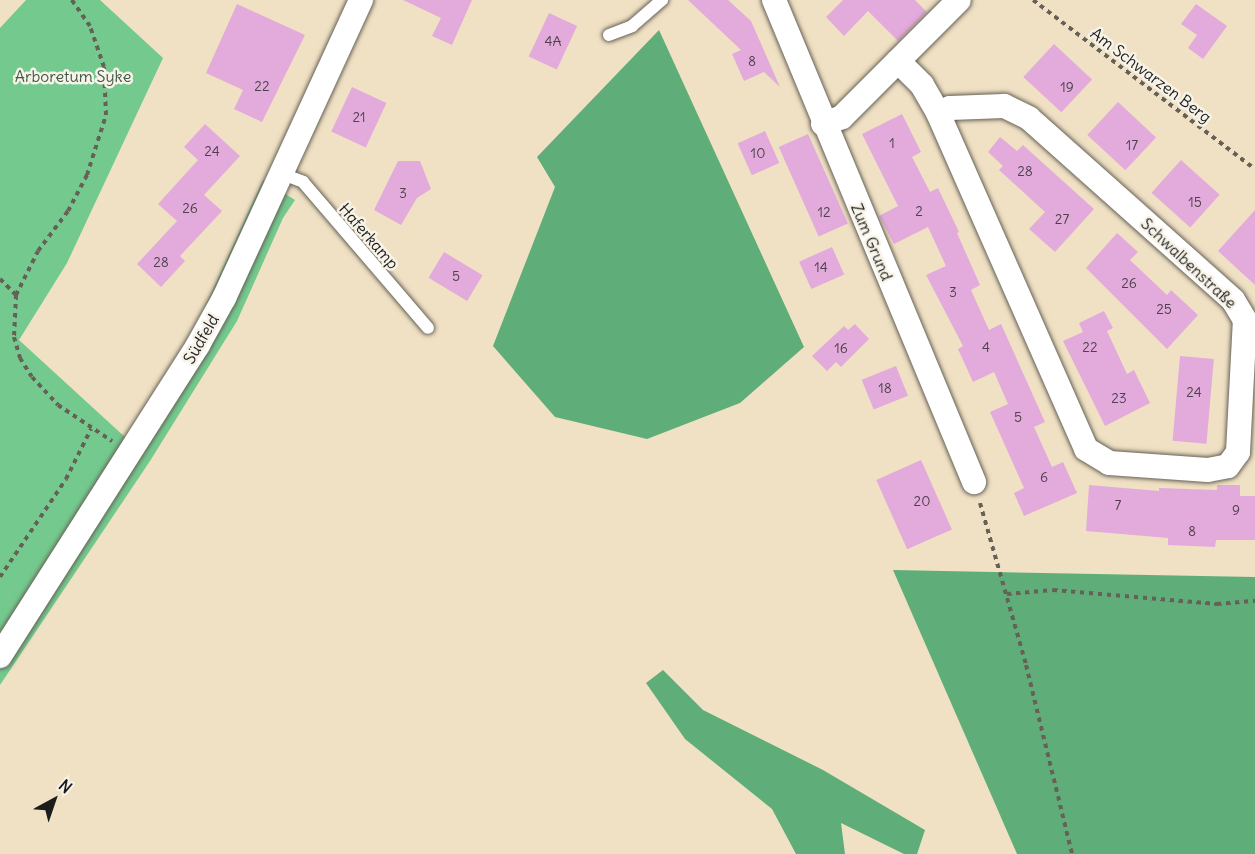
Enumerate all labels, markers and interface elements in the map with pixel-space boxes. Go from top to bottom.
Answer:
street label: Am Schwarzen Berg [1087,23,1215,127]
house number: 4A [544,33,562,49]
house number: 8 [748,53,756,69]
park label: Arboretum Syke [15,66,131,86]
house number: 22 [254,78,270,94]
house number: 19 [1060,79,1074,95]
house number: 21 [352,109,366,125]
house number: 1 [889,135,895,151]
house number: 17 [1126,137,1138,153]
house number: 24 [204,143,220,159]
house number: 10 [751,145,765,161]
house number: 28 [1017,163,1033,179]
house number: 3 [399,185,407,201]
house number: 15 [1188,194,1202,210]
street label: Haferkamp [335,199,403,273]
house number: 26 [182,200,198,216]
street label: Zum Grund [847,201,897,283]
house number: 2 [915,203,923,219]
house number: 12 [817,204,831,220]
house number: 27 [1055,211,1069,227]
street label: Schwalbenstraße [1137,214,1241,312]
house number: 28 [153,254,169,270]
house number: 14 [814,259,828,275]
house number: 5 [452,268,460,284]
house number: 26 [1121,275,1137,291]
house number: 3 [949,284,957,300]
house number: 25 [1156,301,1172,317]
street label: Südfeld [179,311,223,367]
house number: 4 [982,339,990,355]
house number: 22 [1082,339,1098,355]
house number: 16 [834,340,848,356]
house number: 18 [878,380,892,396]
house number: 24 [1186,384,1202,400]
house number: 23 [1111,390,1127,406]
house number: 5 [1014,409,1022,425]
house number: 6 [1040,469,1048,485]
house number: 20 [914,493,930,509]
house number: 7 [1115,497,1121,513]
house number: 9 [1232,502,1240,518]
house number: 8 [1188,523,1196,539]
north arrow [24,770,84,830]
text: N [55,775,76,797]

